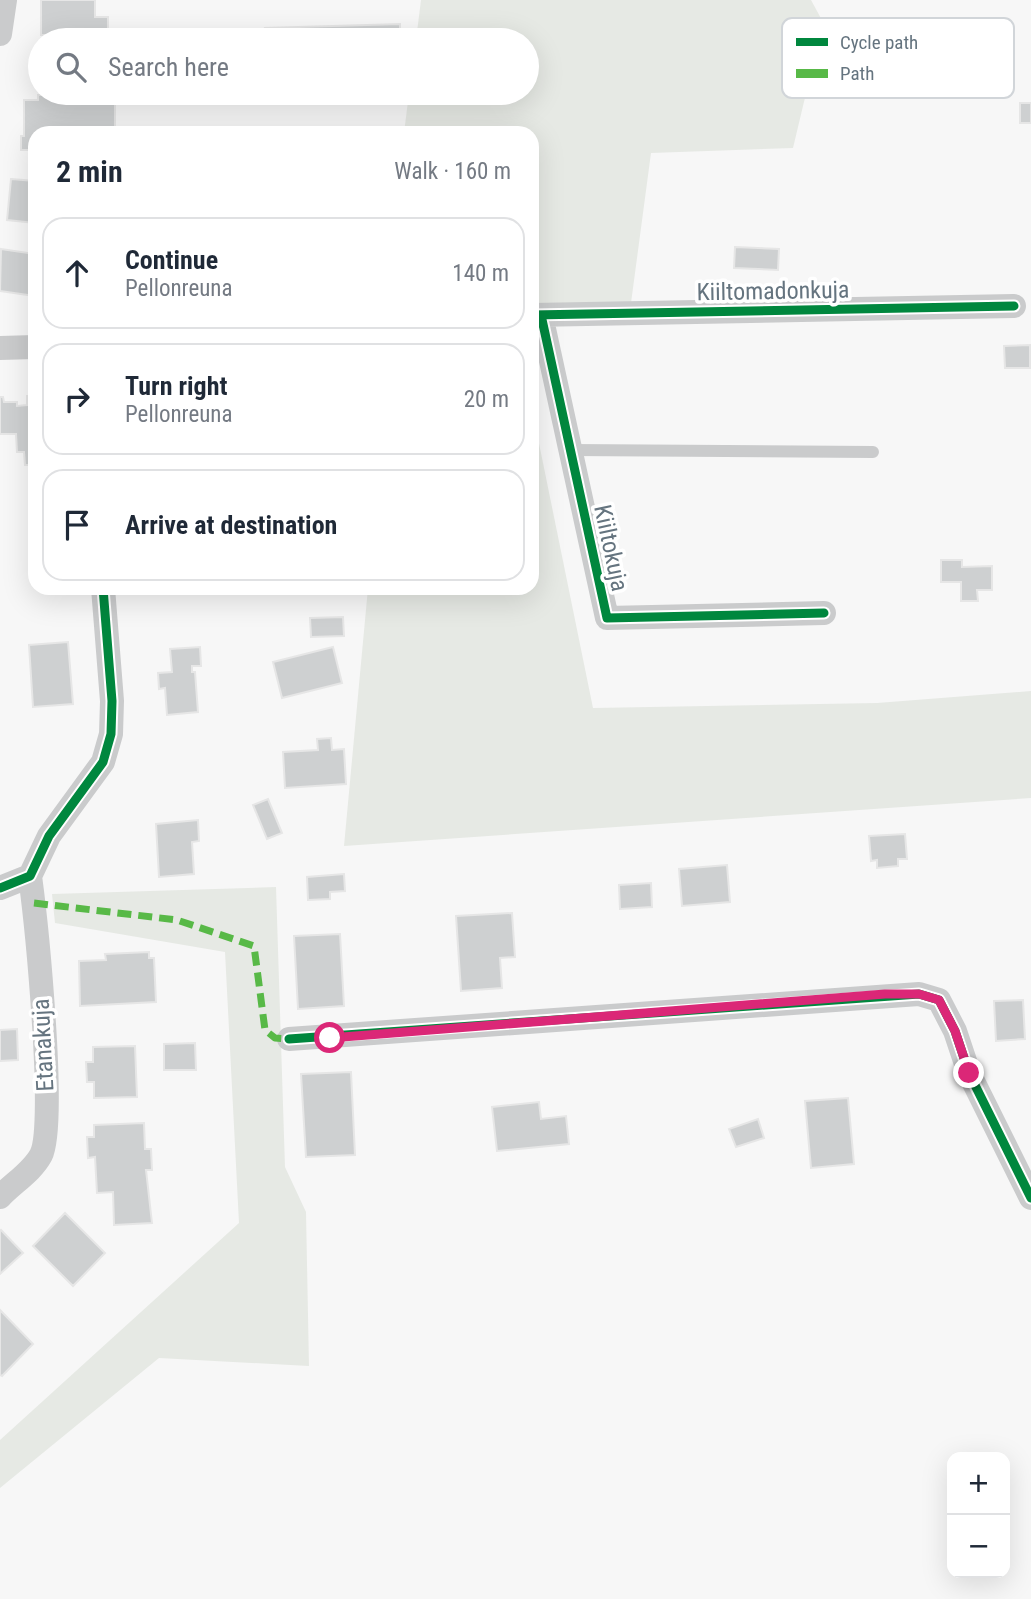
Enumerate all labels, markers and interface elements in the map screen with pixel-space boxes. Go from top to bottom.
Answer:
legend [782,18,1014,98]
search box [28,28,539,105]
text: Cycle path [840,31,918,54]
icon: search [52,48,90,86]
text: Search here [108,52,229,82]
text: Path [840,62,874,85]
text: 2 min [56,154,123,189]
text: Walk · 160 m [394,158,511,185]
text: Continue [125,245,218,275]
icon: ahead [58,254,96,292]
text: 140 m [452,260,509,287]
text: Pellonreuna [125,275,232,302]
street label: Kiiltomadonkuja [696,276,850,306]
text: Turn right [125,371,227,401]
icon: right [58,380,96,418]
text: 20 m [464,386,509,413]
text: Pellonreuna [125,401,232,428]
street label: Kiiltokuja [588,502,634,594]
icon: arrive [58,506,96,544]
text: Arrive at destination [125,510,337,540]
street label: Etanakuja [27,998,59,1092]
route start [314,1022,345,1053]
route end [953,1057,984,1088]
map controls [947,1452,1010,1578]
button: + [947,1452,1010,1515]
button: − [947,1515,1010,1578]

